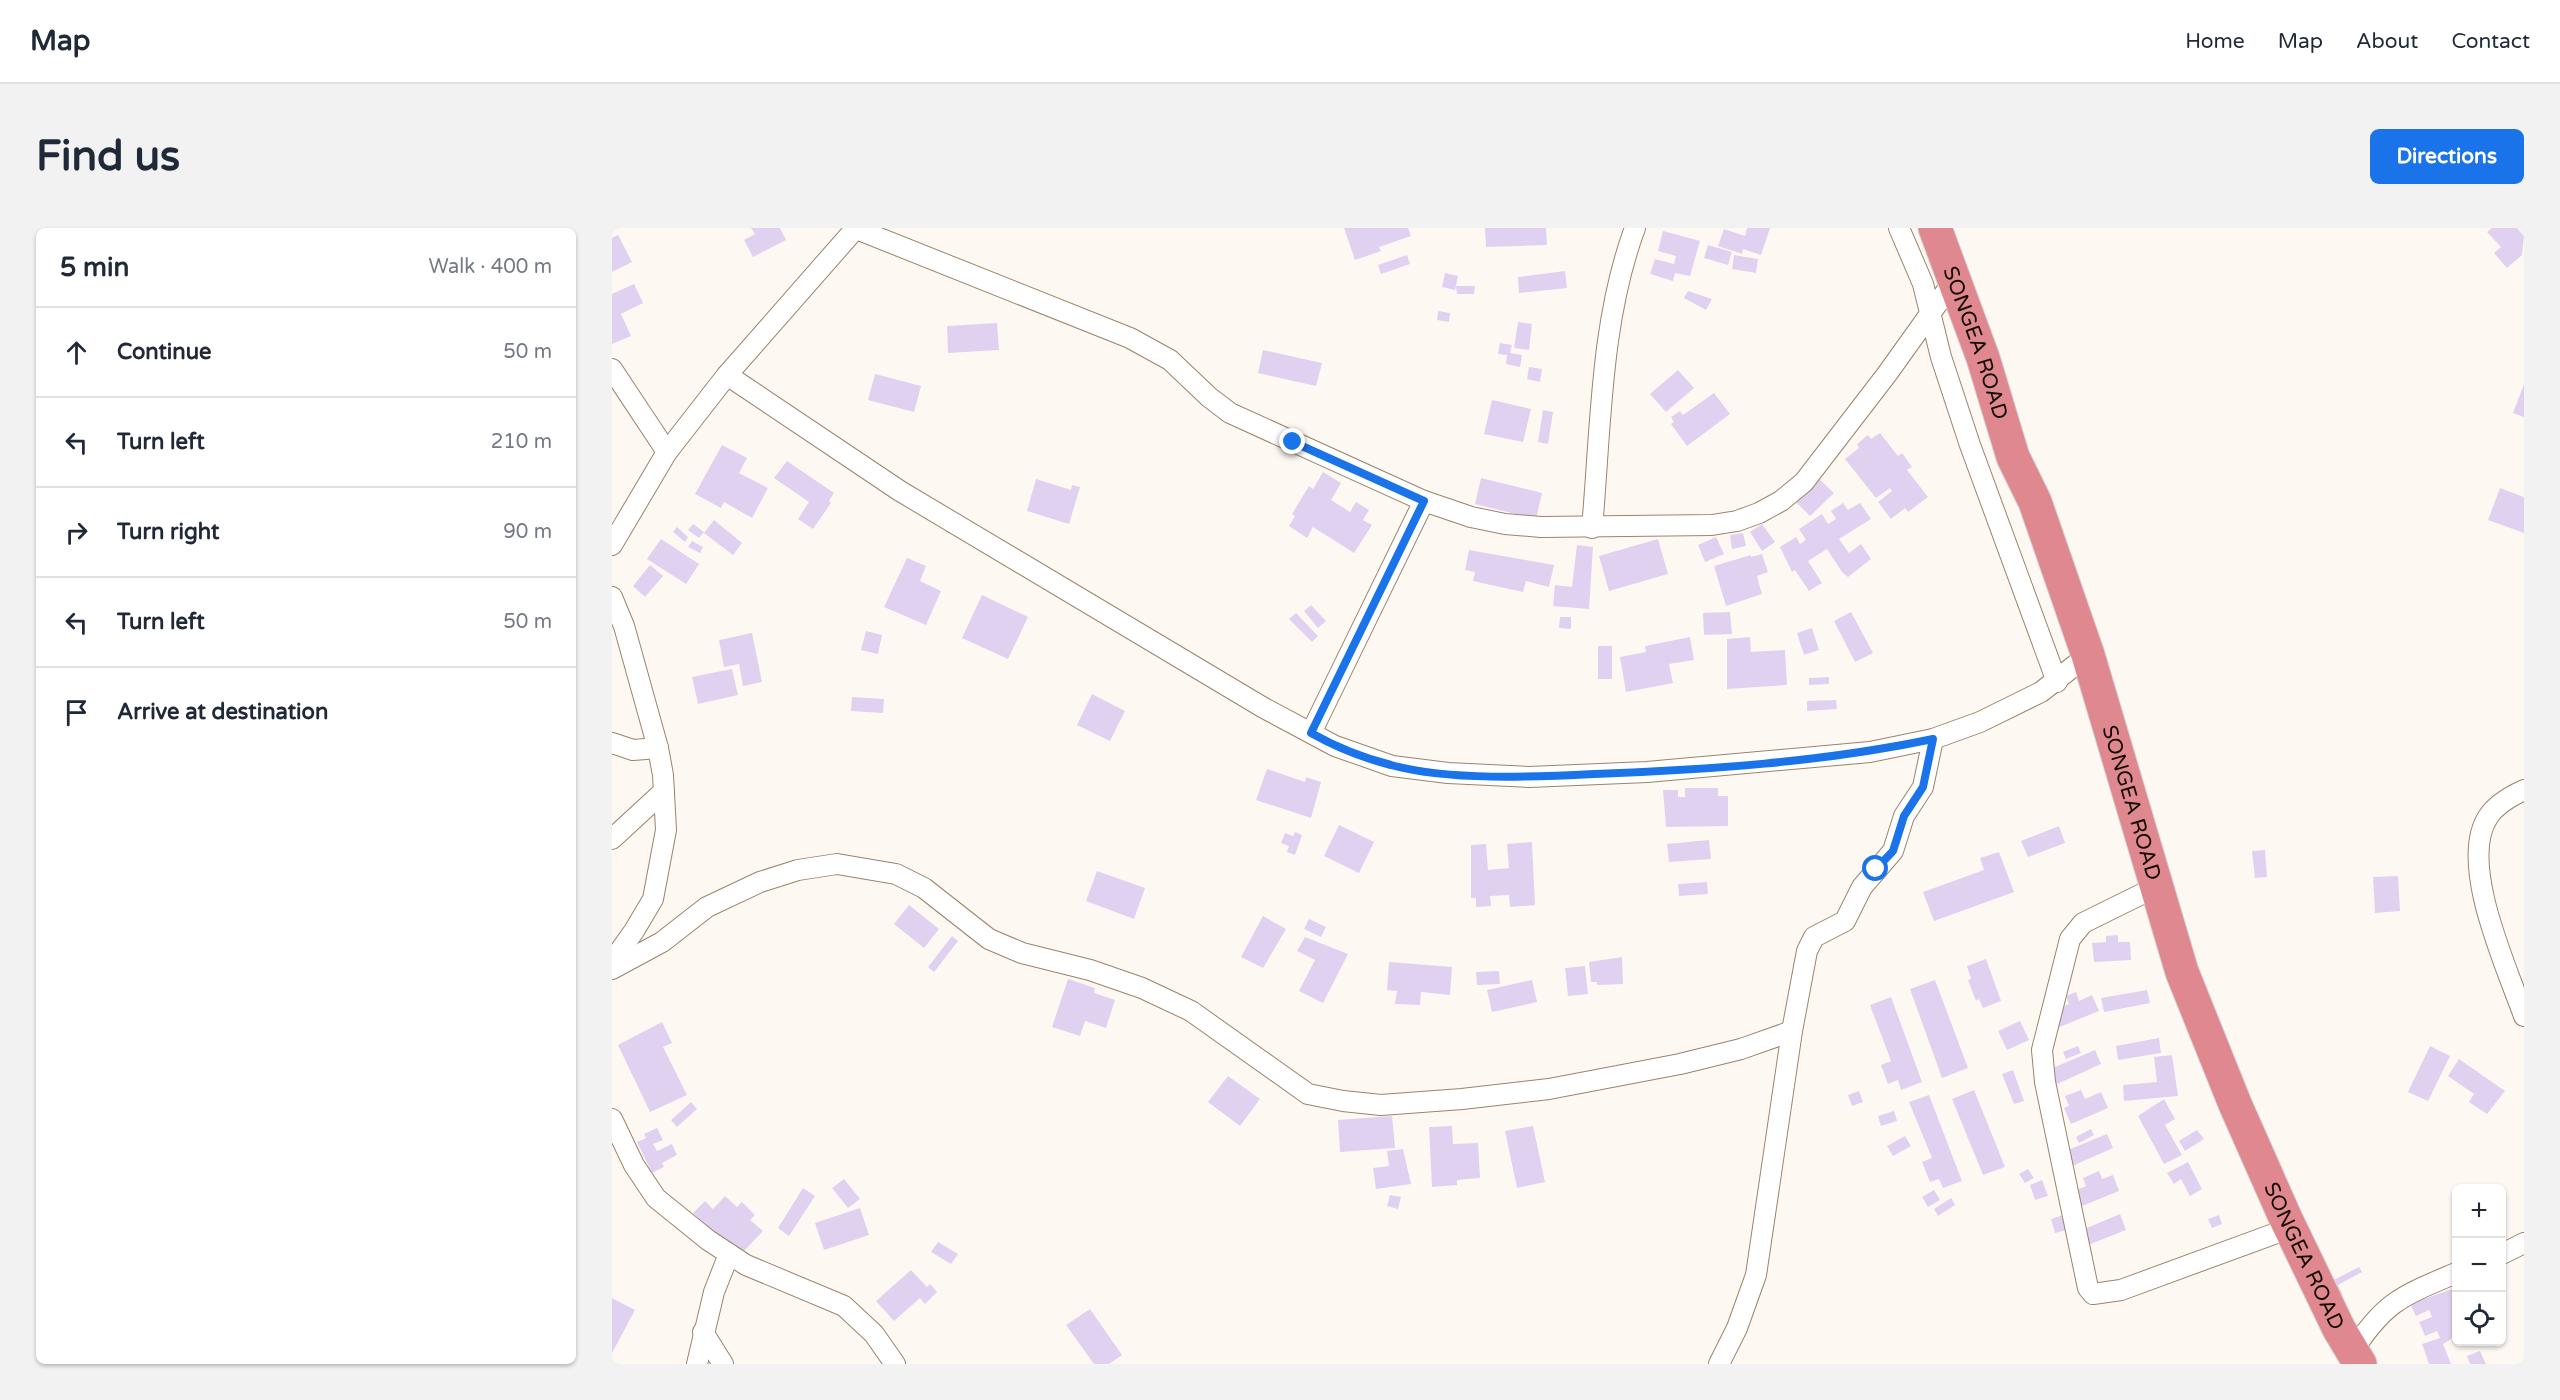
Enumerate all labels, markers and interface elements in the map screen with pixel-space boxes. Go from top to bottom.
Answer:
text: Map [30,24,90,58]
text: Home [2185,29,2245,54]
text: Map [2278,29,2323,54]
text: About [2356,29,2418,54]
text: Contact [2451,29,2530,54]
button: Directions [2370,129,2524,184]
text: Find us [36,131,180,182]
text: 5 min [60,252,129,283]
text: Walk · 400 m [429,255,552,279]
street label: SONGEA ROAD [1938,263,2013,423]
icon: ahead [60,336,93,369]
text: Continue [117,339,212,365]
text: 50 m [503,340,552,364]
icon: left [60,426,93,459]
route end [1279,428,1305,454]
text: Turn left [117,429,205,455]
text: 210 m [491,430,552,454]
icon: right [60,516,93,549]
text: Turn right [117,519,219,545]
text: 90 m [503,520,552,544]
icon: left [60,606,93,639]
text: Turn left [117,609,205,635]
text: 50 m [503,610,552,634]
icon: arrive [60,696,93,729]
text: Arrive at destination [117,699,328,725]
street label: SONGEA ROAD [2097,722,2167,883]
route start [1862,855,1888,881]
street label: SONGEA ROAD [2259,1178,2350,1334]
map controls [2452,1184,2506,1346]
button: + [2452,1184,2506,1238]
button: − [2452,1238,2506,1292]
button: locate [2452,1292,2506,1346]

